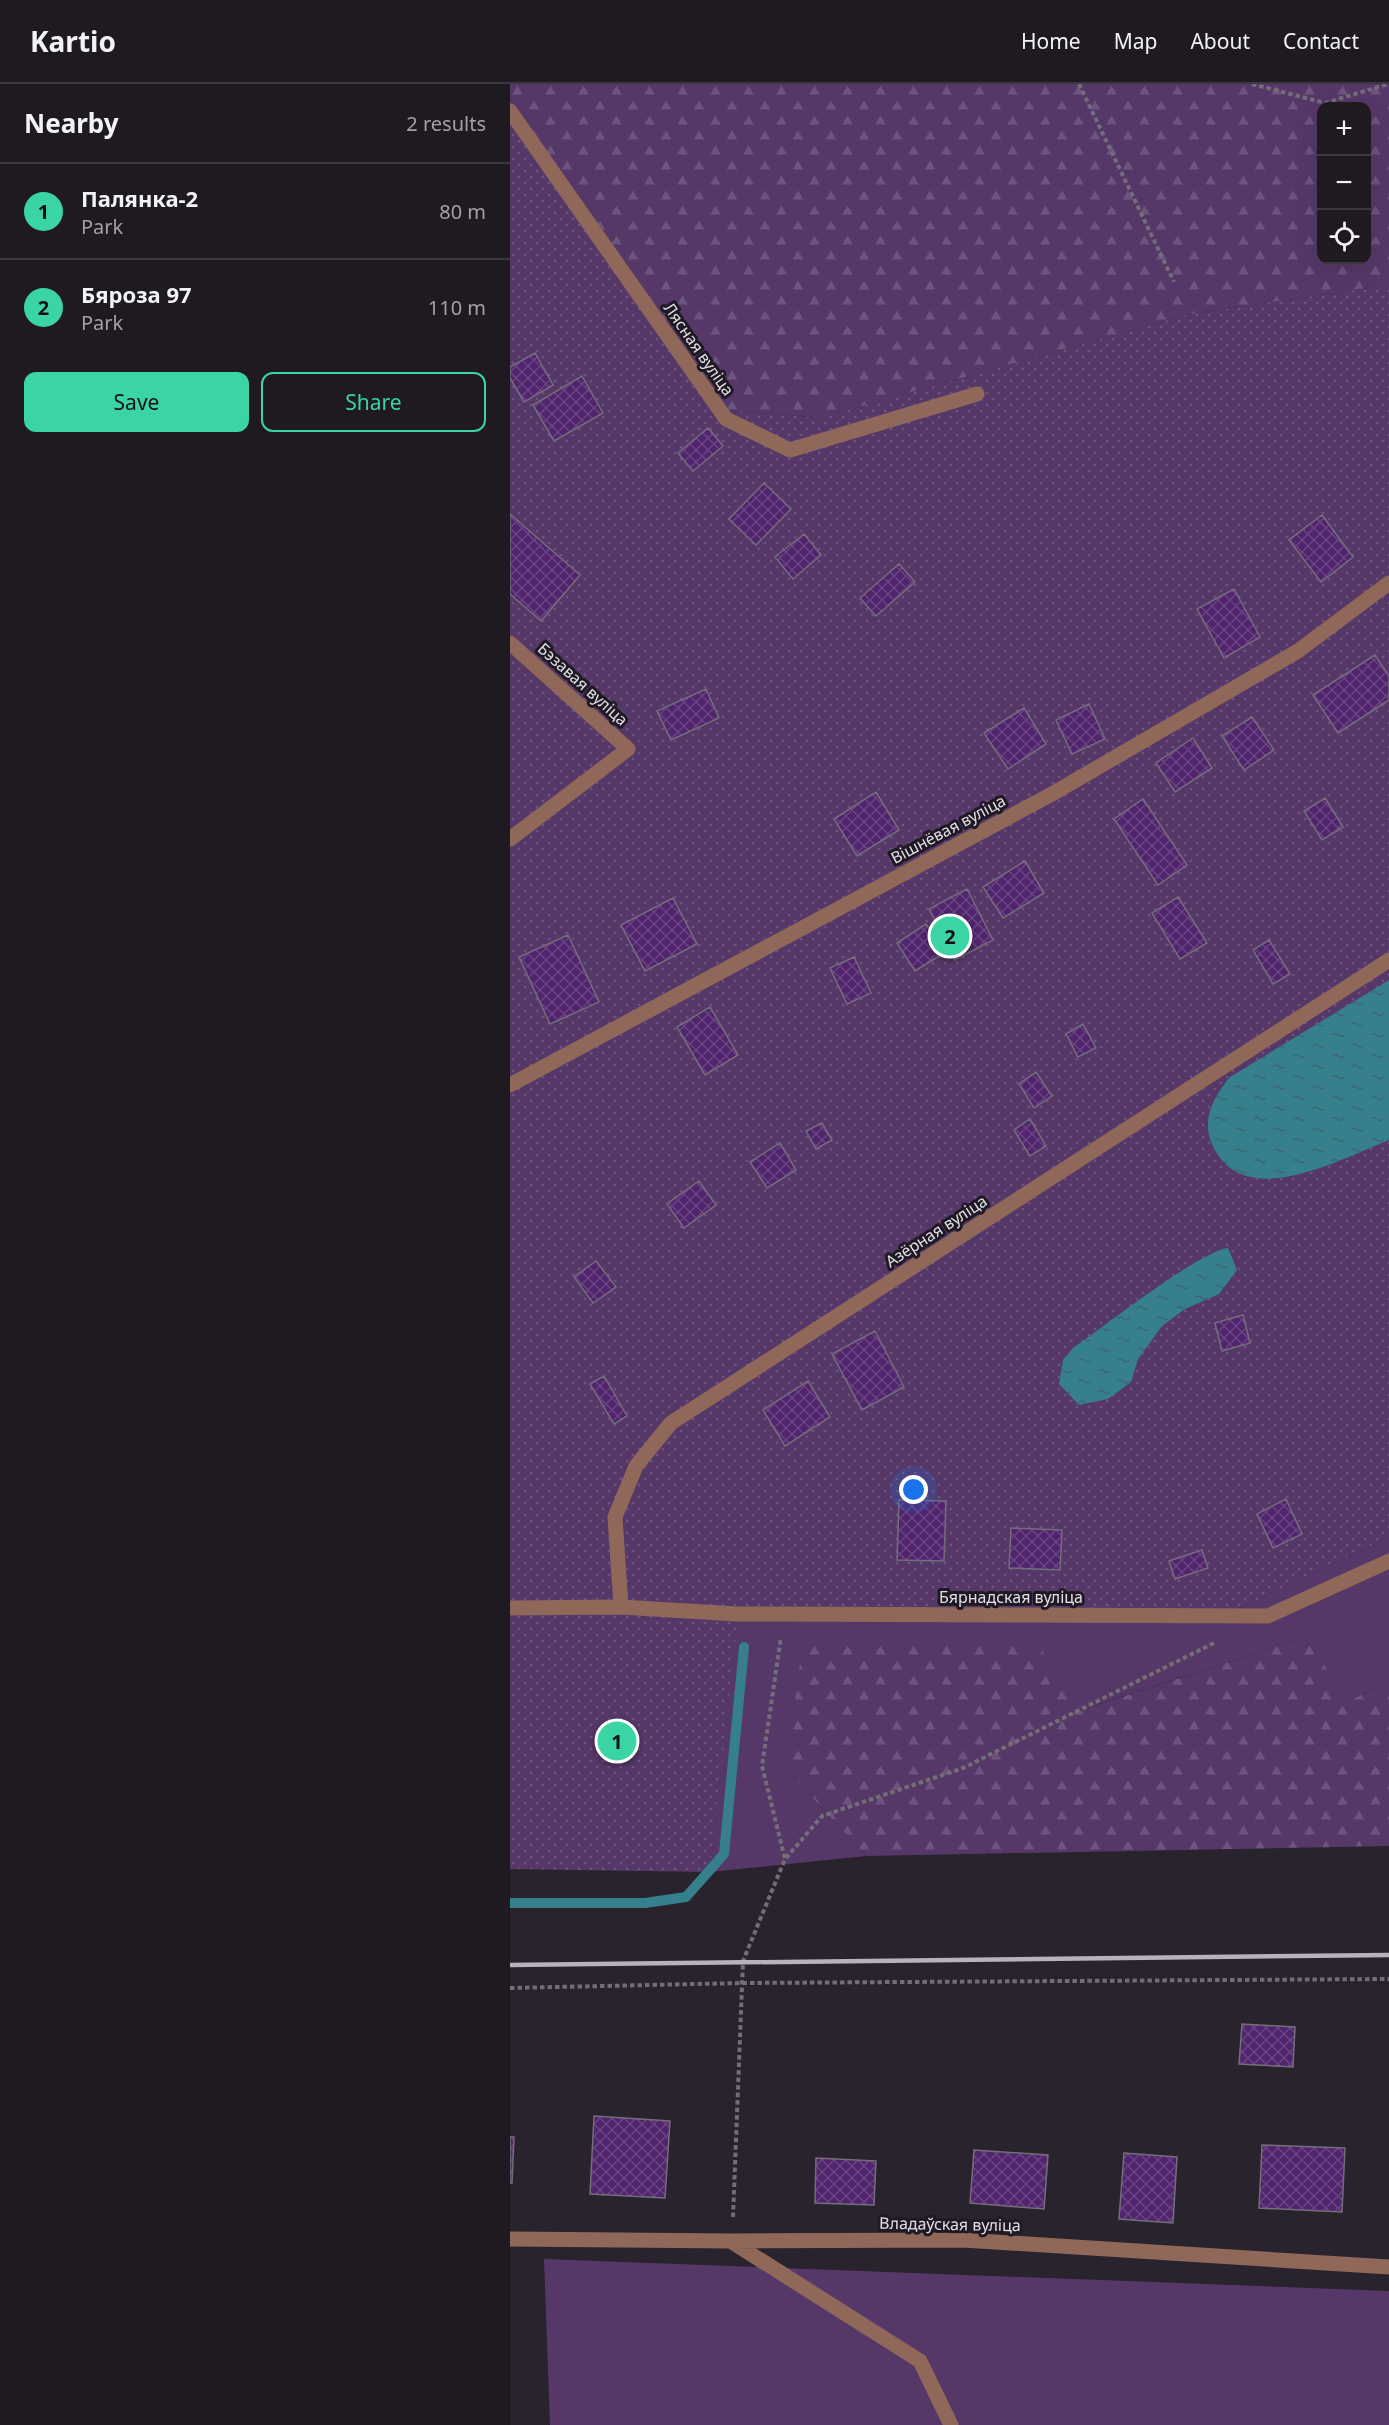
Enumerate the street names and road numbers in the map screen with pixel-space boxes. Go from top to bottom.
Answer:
street label: Лясная вуліца [659,298,739,400]
street label: Бэзавая вуліца [533,638,633,730]
street label: Вішнёвая вуліца [887,789,1009,869]
street label: Азёрная вуліца [881,1190,991,1272]
street label: Бярнадская вуліца [939,1586,1083,1608]
street label: Владаўская вуліца [879,2212,1021,2236]

